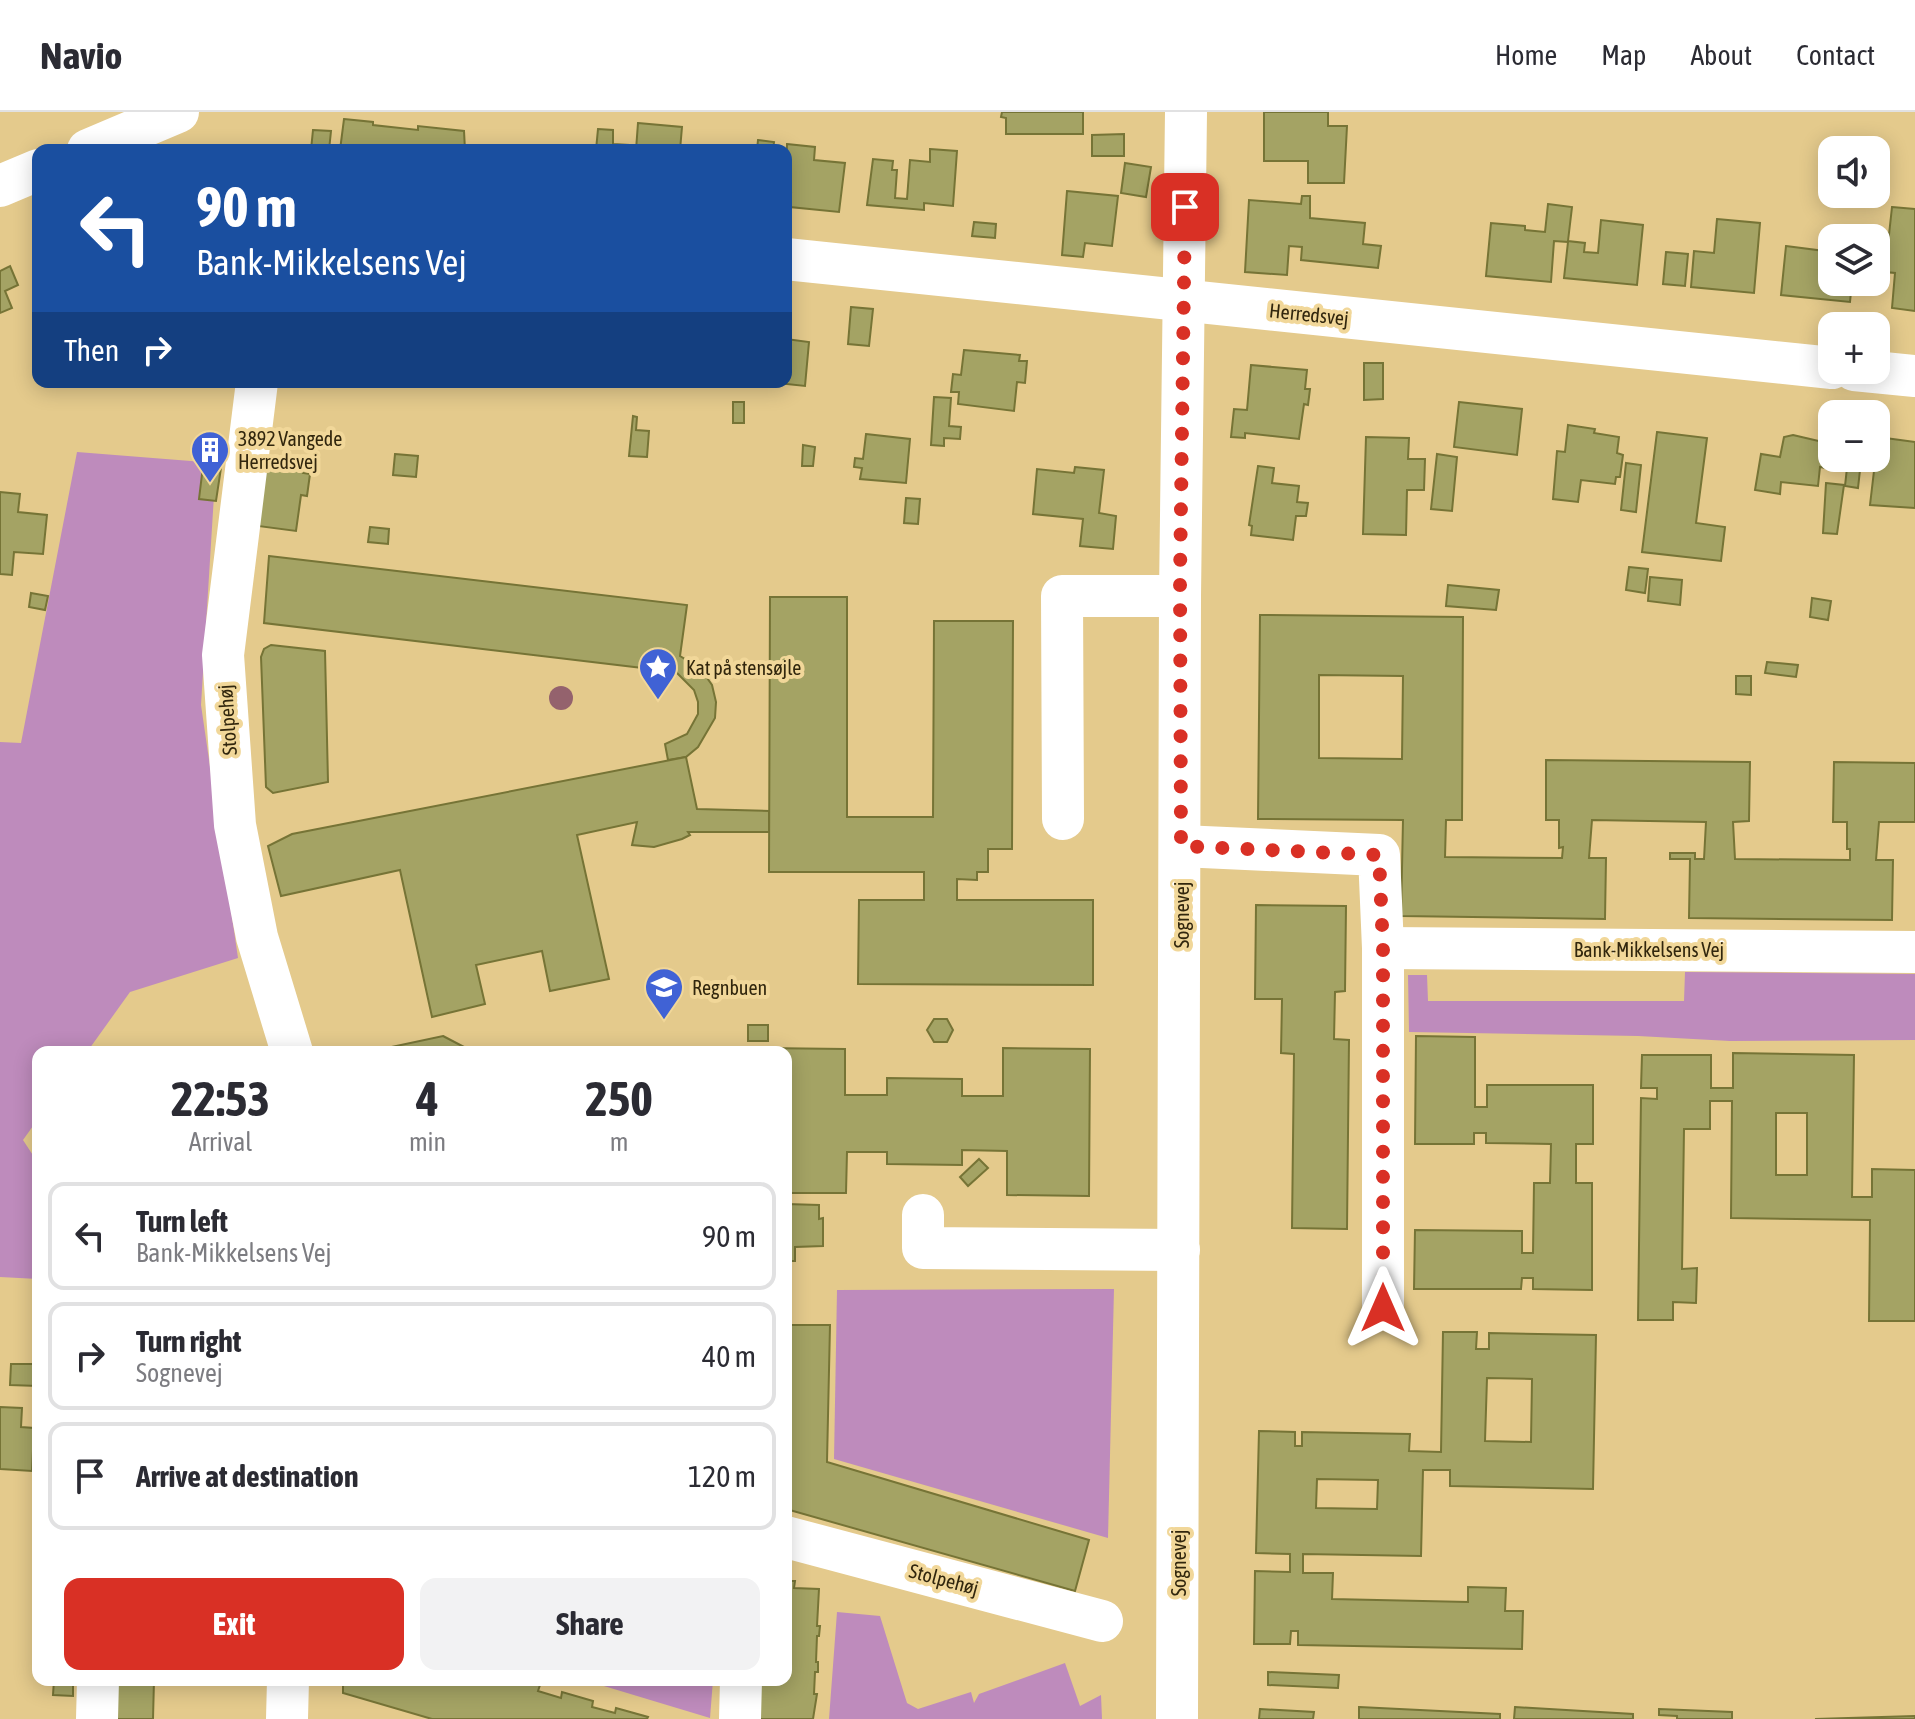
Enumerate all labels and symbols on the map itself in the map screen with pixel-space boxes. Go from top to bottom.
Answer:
pin [1151,173,1219,241]
street label: Herredsvej [1268,298,1350,330]
place label: 3892 Vangede Herredsvej [238,427,342,473]
building icon: 3892 Vangede Herredsvej [189,429,231,484]
place icon: Kat på stensøjle [637,646,679,701]
place label: Kat på stensøjle [686,656,801,679]
street label: Stolpehøj [213,684,241,756]
street label: Sognevej [1170,882,1193,948]
street label: Bank-Mikkelsens Vej [1574,938,1724,961]
school or university icon: Regnbuen [643,966,685,1021]
place label: Regnbuen [692,976,767,999]
position arrow [1341,1266,1425,1350]
street label: Sognevej [1167,1530,1190,1596]
street label: Stolpehøj [907,1559,981,1599]

